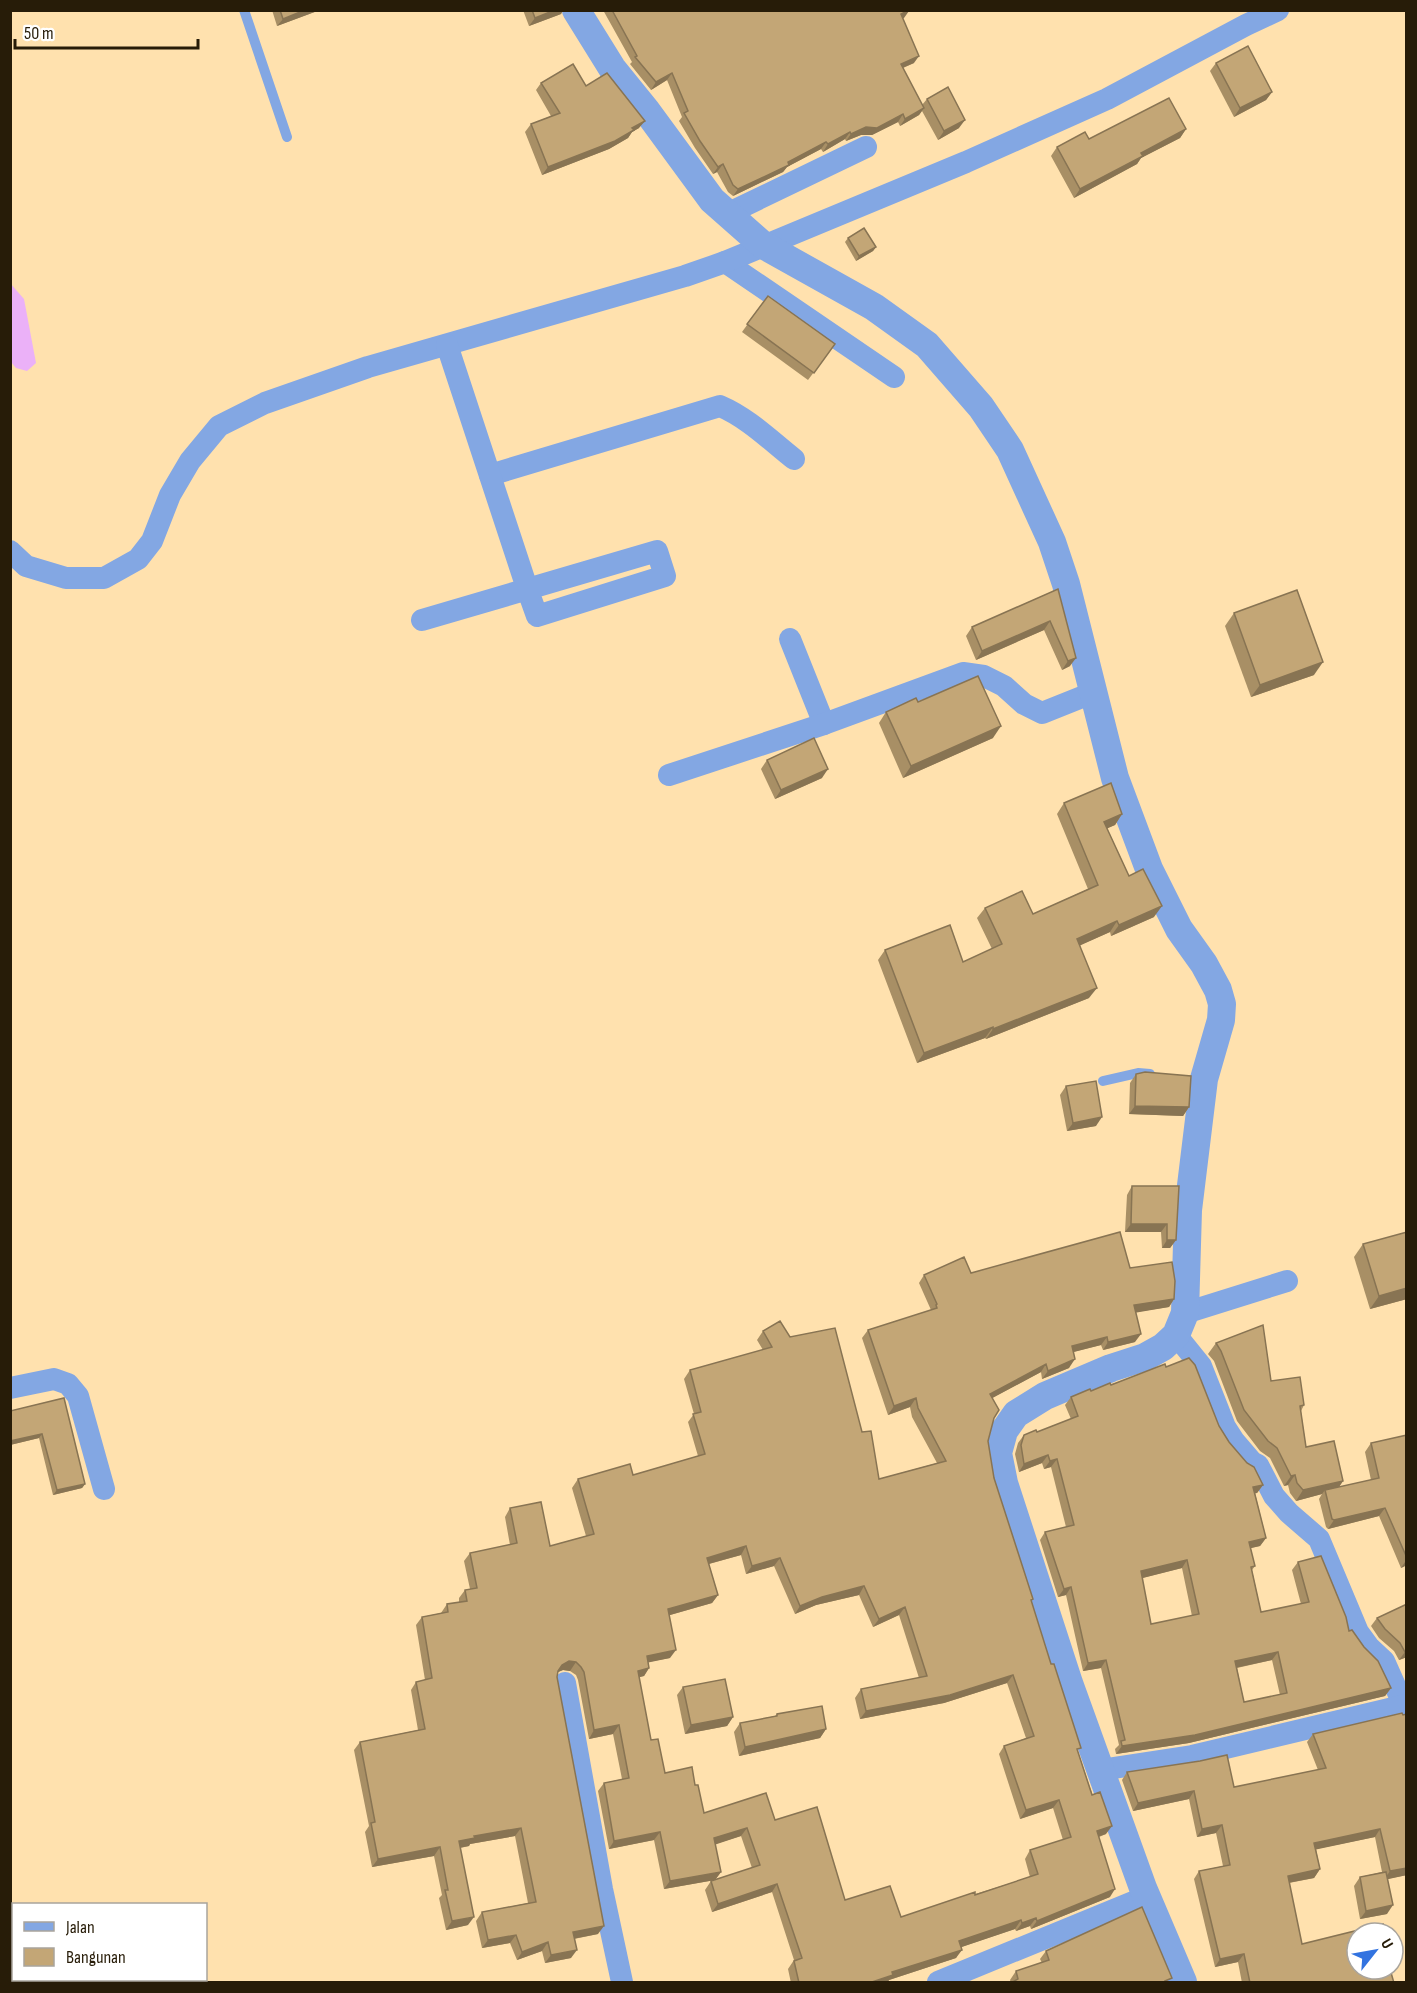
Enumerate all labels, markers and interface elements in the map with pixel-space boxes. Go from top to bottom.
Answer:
scale bar [15,12,198,50]
text: 50 m [24,23,54,44]
legend [12,1903,207,1981]
text: Jalan [65,1917,95,1938]
north arrow [1345,1921,1405,1981]
text: U [1376,1936,1397,1953]
text: Bangunan [66,1947,126,1968]

